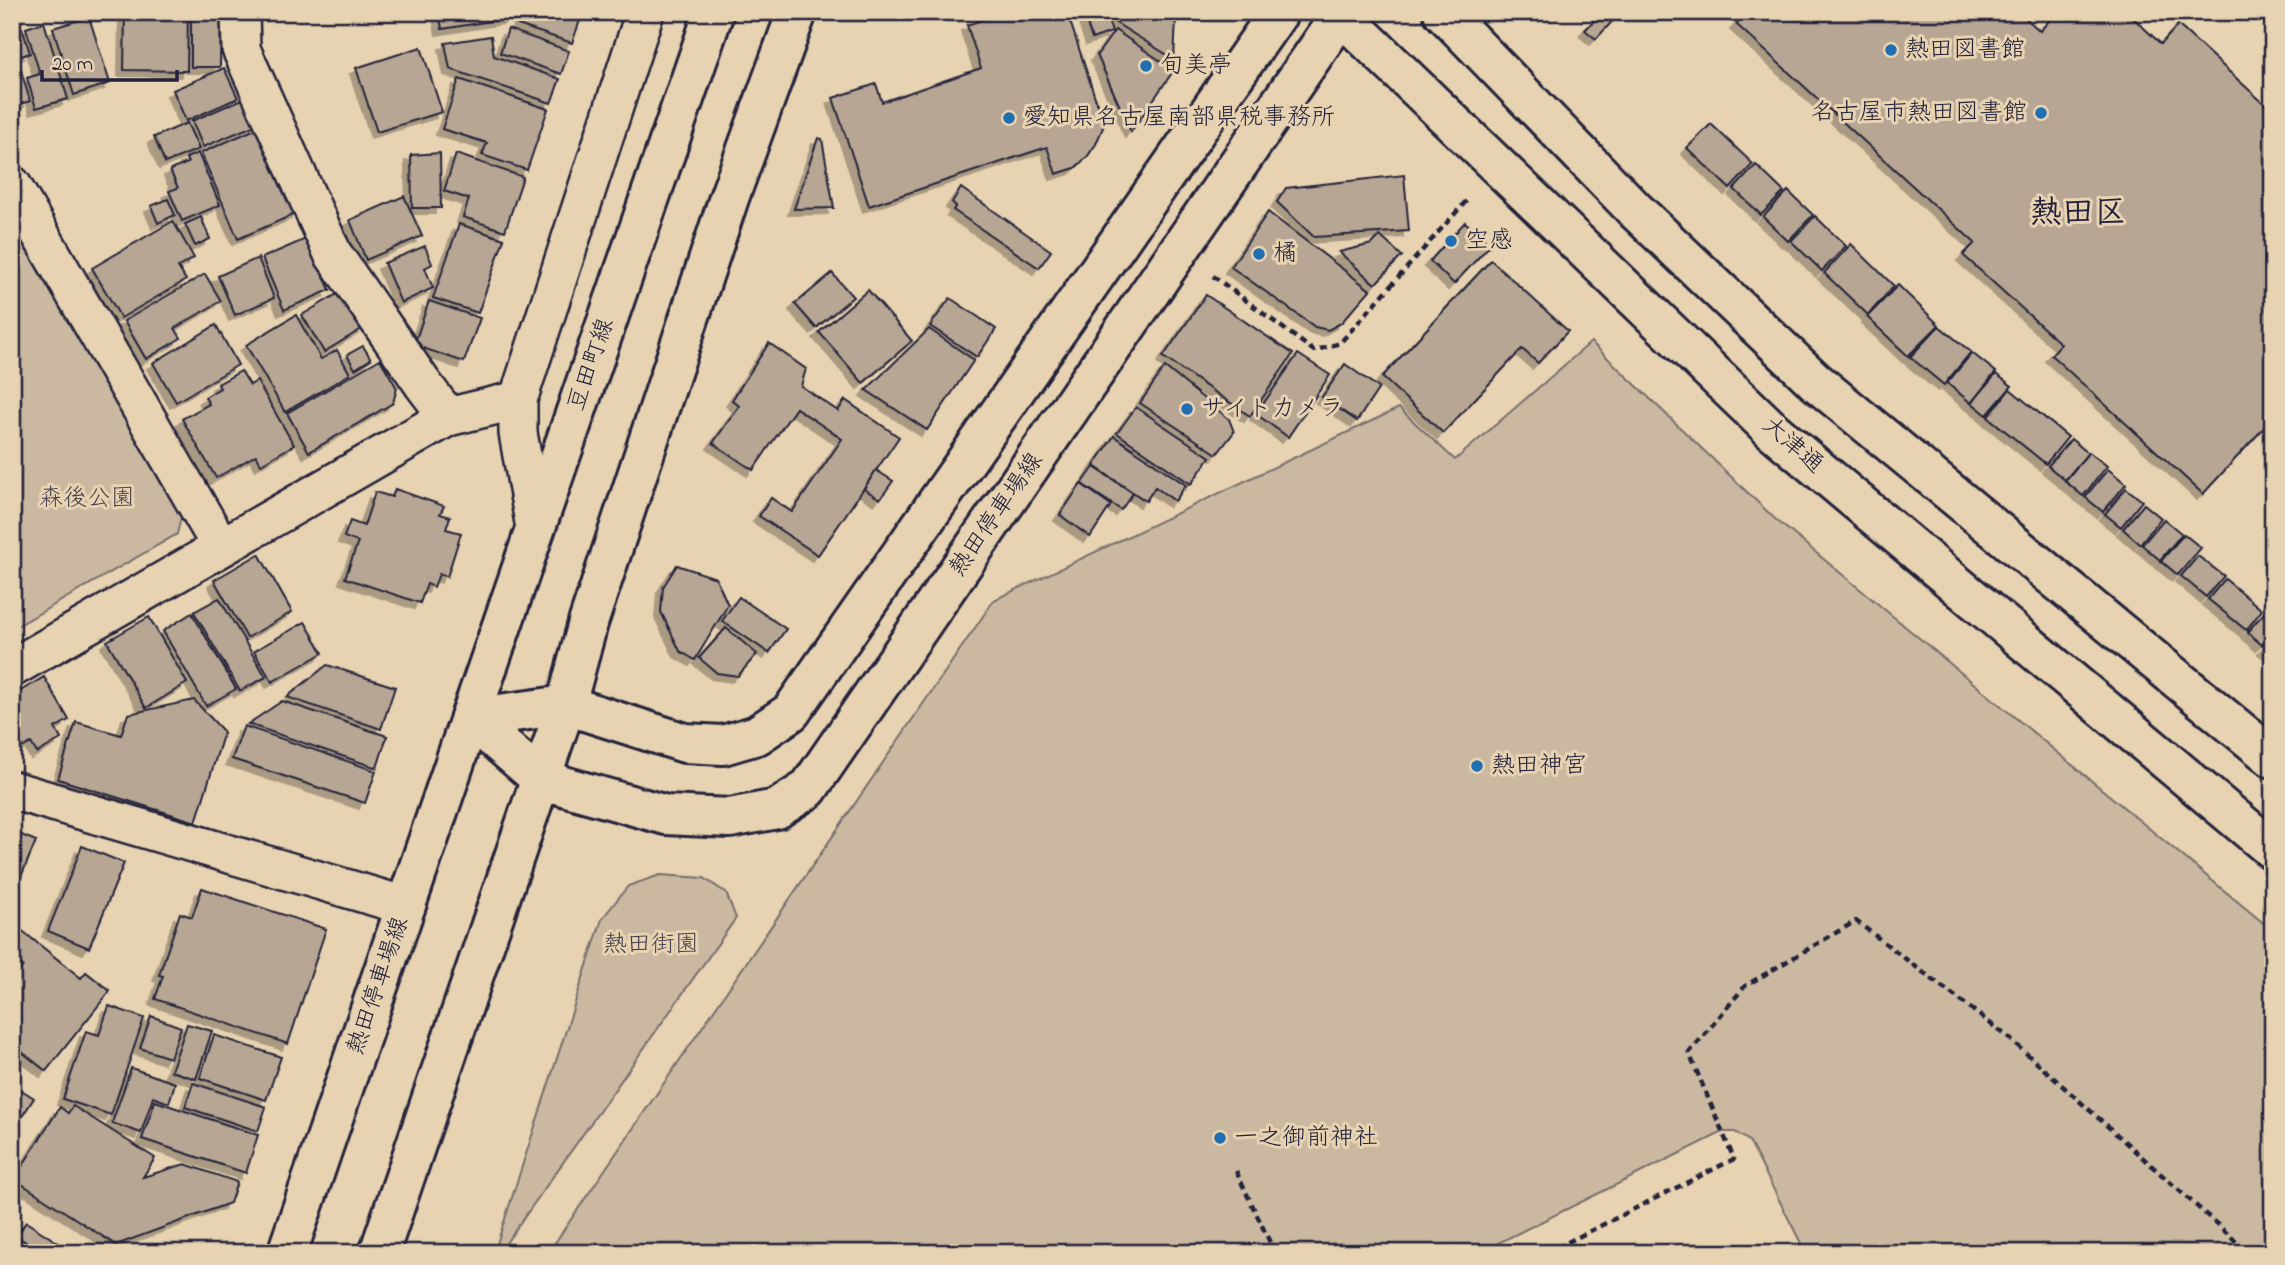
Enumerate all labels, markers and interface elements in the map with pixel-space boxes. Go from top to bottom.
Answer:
place label: 熱田図書館 [1905,33,2025,68]
scale bar [42,38,177,82]
marker: 熱田図書館 [1883,42,1899,58]
place label: 旬美亭 [1160,49,1232,84]
text: 20 m [52,50,93,80]
marker: 旬美亭 [1138,58,1154,74]
place label: 名古屋市熱田図書館 [1811,96,2027,131]
place label: 愛知県名古屋南部県税事務所 [1023,101,1335,136]
marker: 名古屋市熱田図書館 [2033,105,2049,121]
marker: 愛知県名古屋南部県税事務所 [1001,110,1017,126]
district label: 熱田区 [2030,191,2126,238]
place label: 空感 [1465,224,1513,259]
marker: 空感 [1443,233,1459,249]
place label: 橘 [1273,237,1297,272]
marker: 橘 [1251,246,1267,262]
street label: 豆田町線 [560,314,624,416]
place label: サイトカメラ [1201,392,1344,427]
marker: サイトカメラ [1179,401,1195,417]
street label: 大津通 [1753,409,1831,483]
street label: 熱田停車場線 [941,446,1053,584]
park label: 森後公園 [39,482,135,517]
place label: 熱田神宮 [1491,749,1587,784]
marker: 熱田神宮 [1469,758,1485,774]
street label: 熱田停車場線 [339,912,419,1060]
park label: 熱田街園 [603,928,699,963]
place label: 一之御前神社 [1234,1121,1378,1156]
marker: 一之御前神社 [1212,1130,1228,1146]

